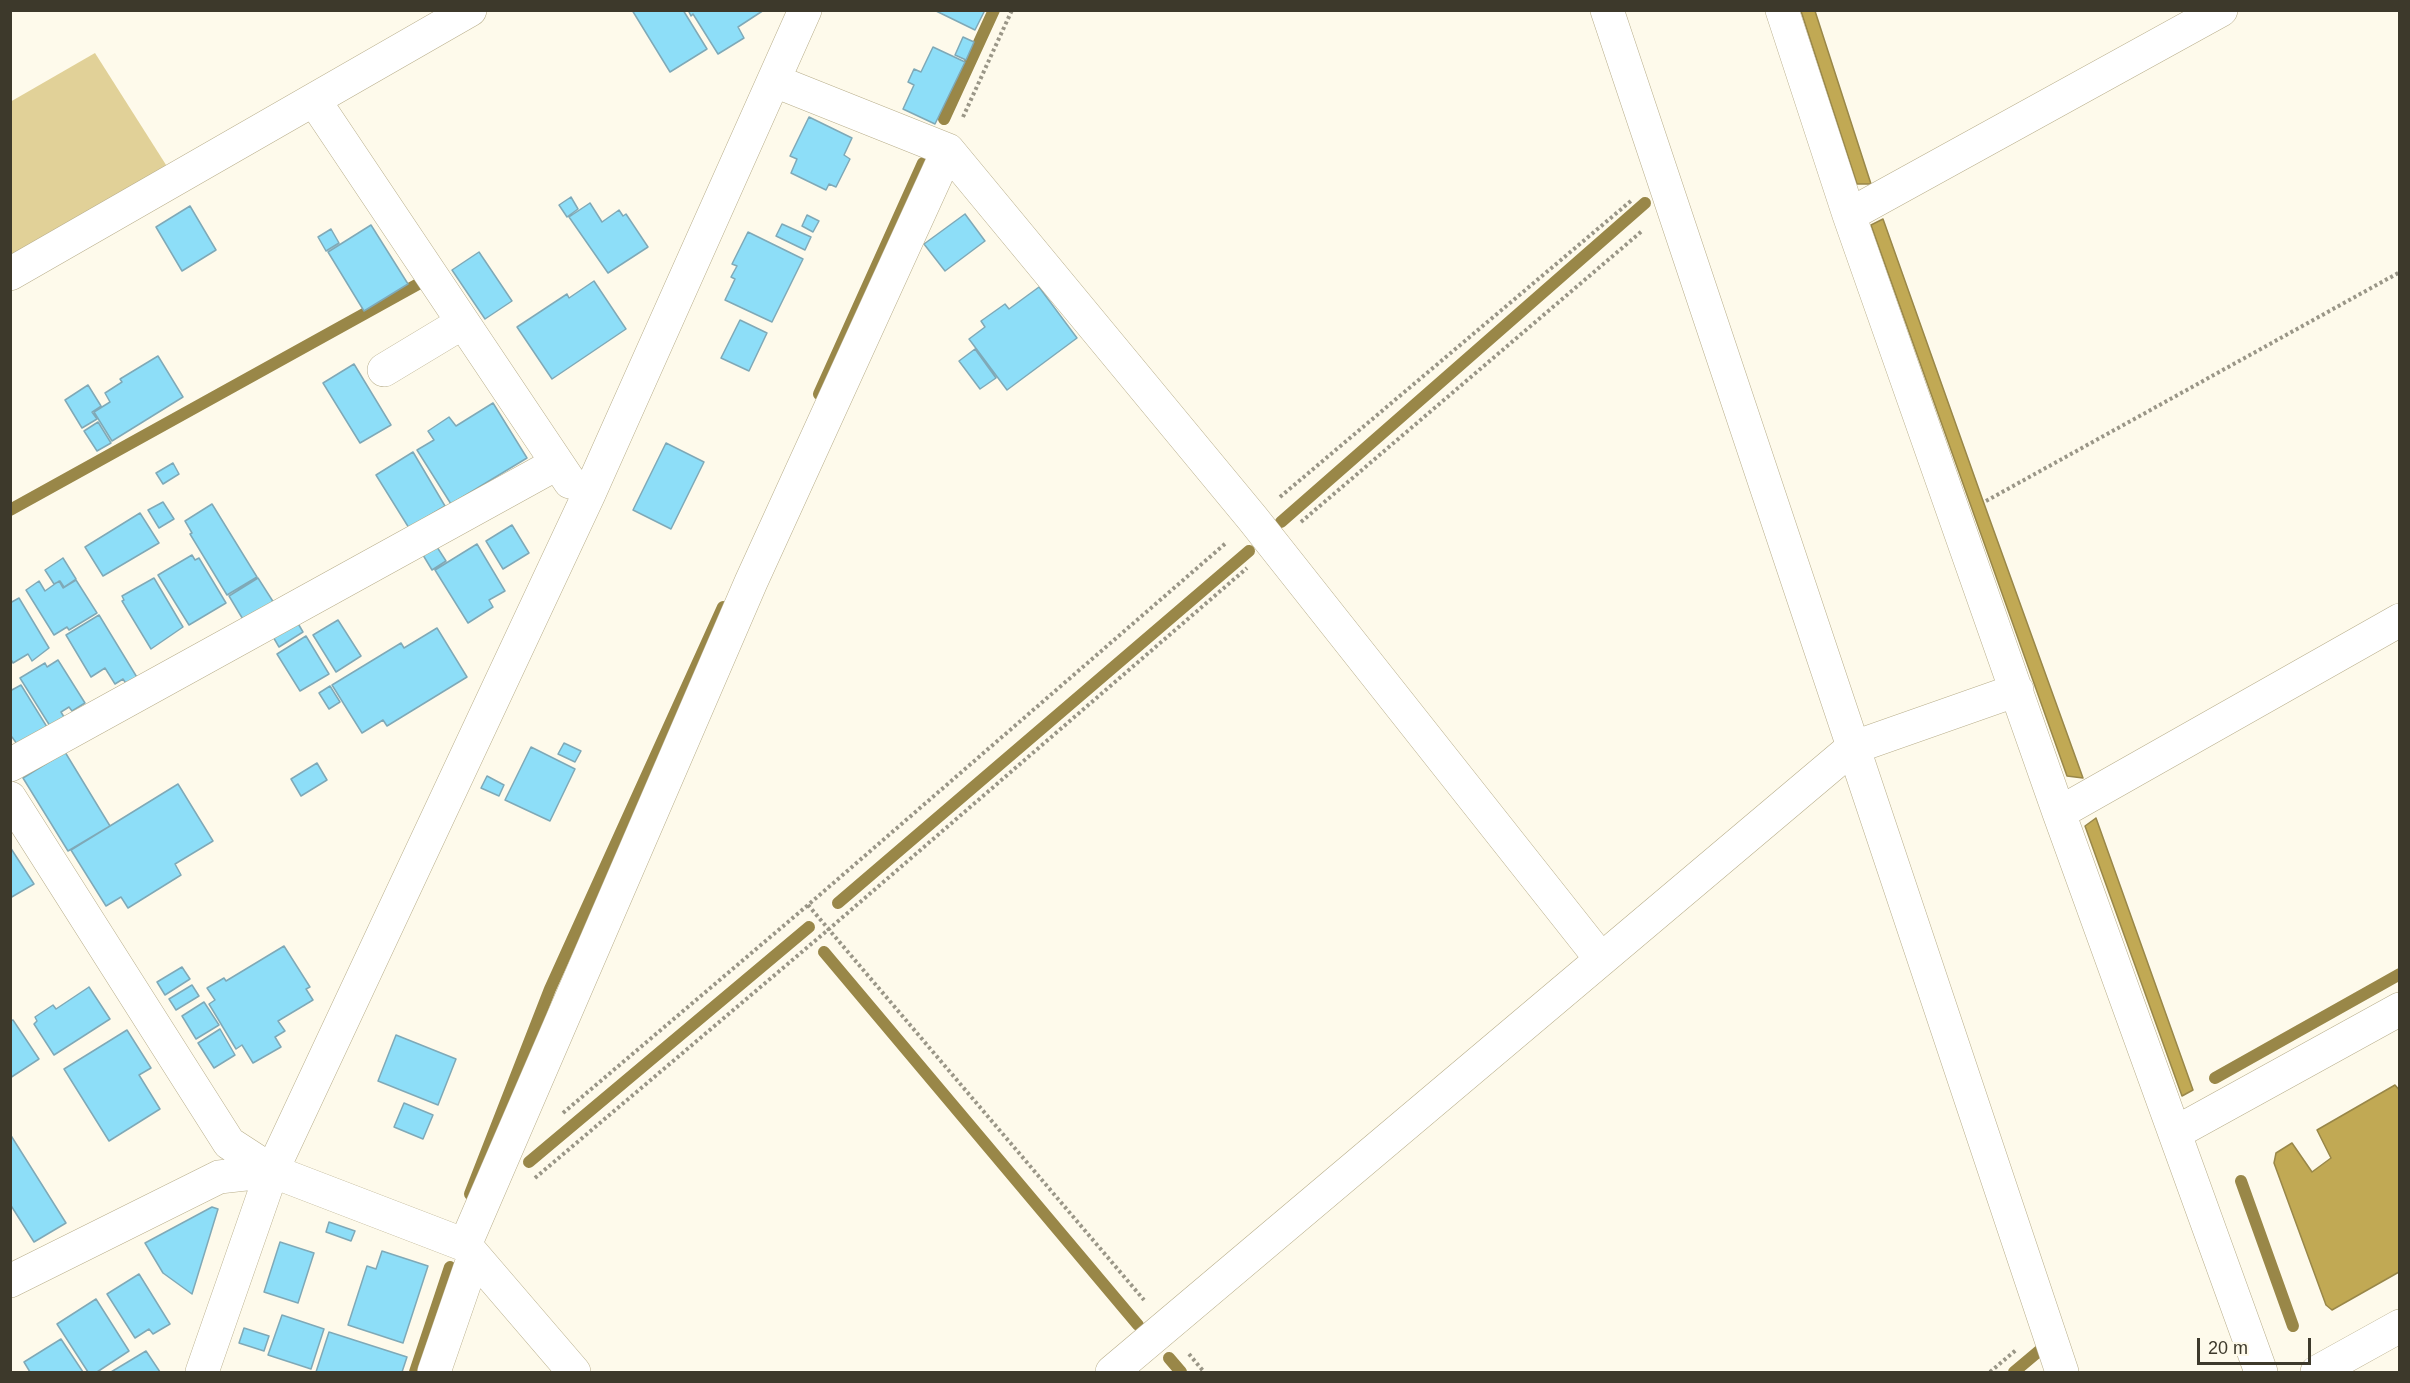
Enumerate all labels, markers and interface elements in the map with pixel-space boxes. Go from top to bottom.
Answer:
scale bar [2200,1326,2314,1364]
text: 20 m [2208,1338,2248,1358]

